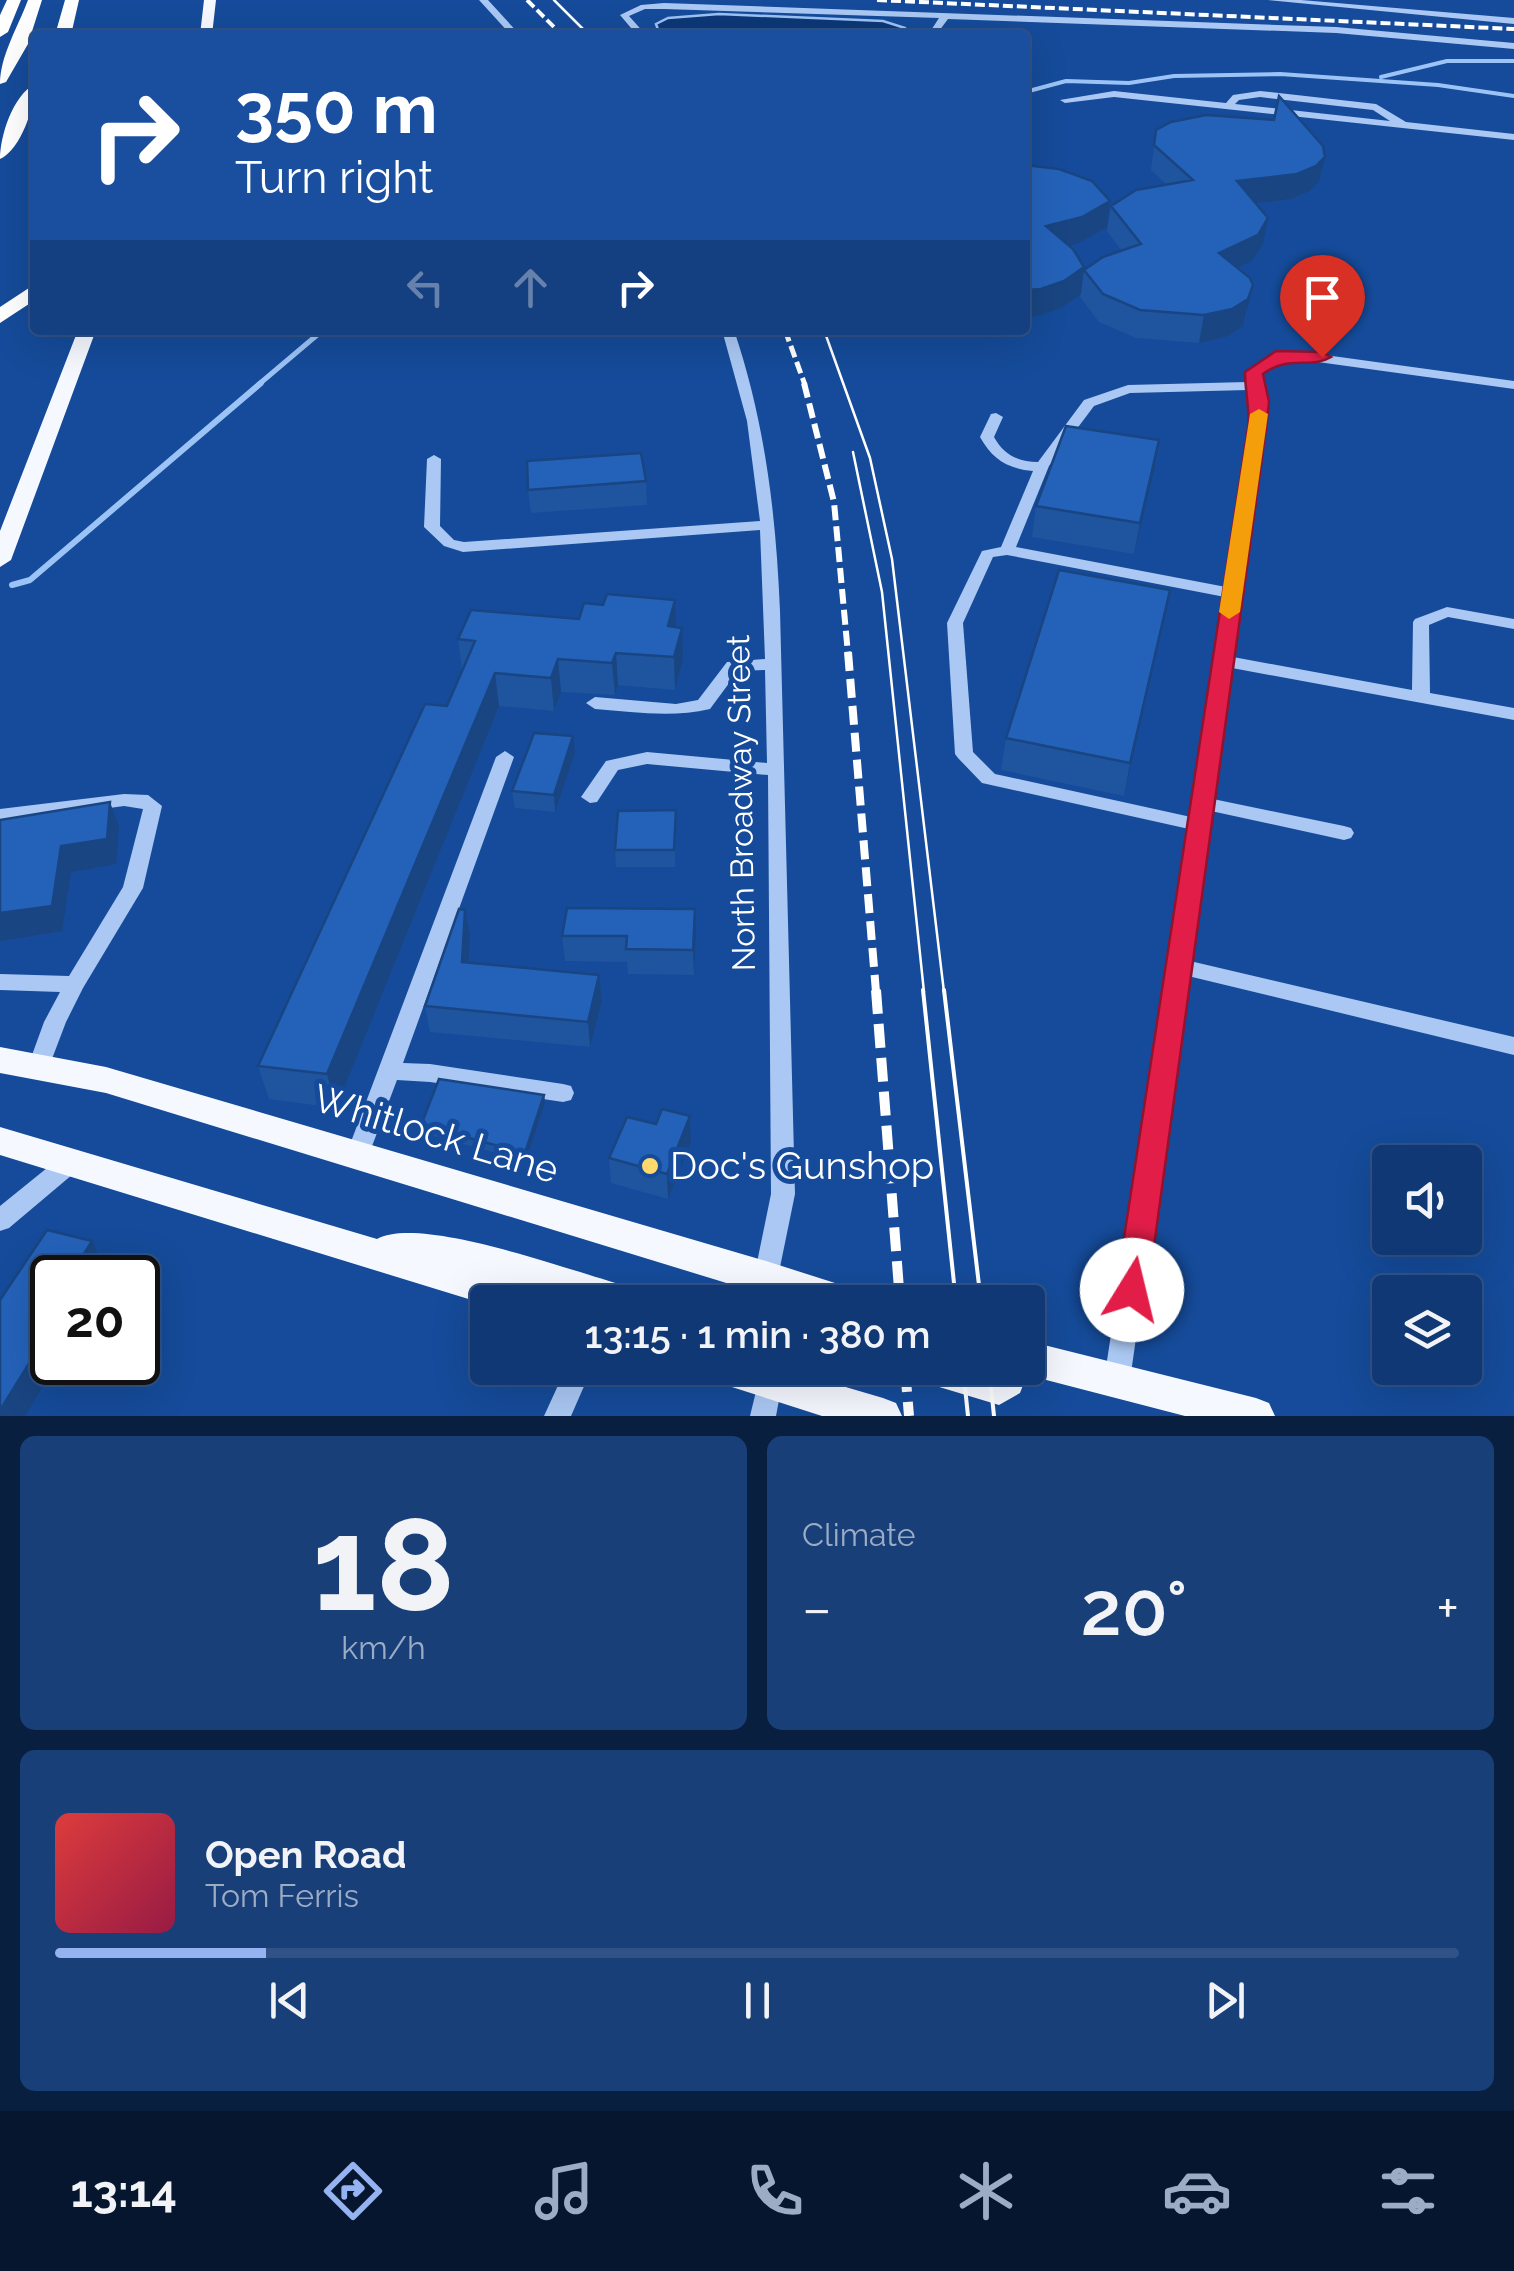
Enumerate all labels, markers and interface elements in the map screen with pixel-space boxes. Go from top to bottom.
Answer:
text: 350 m [235,67,438,149]
icon: right [70,70,200,200]
text: Turn right [235,151,433,204]
pin [1280,255,1365,358]
icon: left [398,260,453,315]
icon: ahead [503,260,558,315]
icon: right [608,260,663,315]
icon: arrive [1295,270,1350,325]
street label: North Broadway Street [719,634,762,972]
street label: Whitlock Lane [308,1075,564,1192]
place label: Doc's Gunshop [670,1143,934,1188]
map controls [1372,1145,1482,1385]
button: sound [1372,1145,1482,1255]
marker: Doc's Gunshop [639,1155,661,1177]
position arrow [1080,1238,1184,1342]
speed limit sign: 20 [30,1255,160,1385]
button: layers [1372,1275,1482,1385]
text: 13:15 · 1 min · 380 m [585,1312,930,1357]
text: 18 [312,1488,455,1640]
text: Climate [802,1516,916,1553]
text: 20° [1081,1564,1187,1653]
text: − [802,1576,832,1641]
text: + [1436,1576,1459,1641]
text: km/h [341,1629,426,1666]
text: Open Road [205,1832,406,1877]
text: Tom Ferris [205,1877,359,1914]
icon: previous [262,1973,317,2028]
icon: pause [730,1973,785,2028]
icon: next [1198,1973,1253,2028]
icon: directions [318,2156,388,2226]
icon: music [529,2156,599,2226]
icon: phone [740,2156,810,2226]
icon: climate [951,2156,1021,2226]
icon: car [1162,2156,1232,2226]
icon: filters [1373,2156,1443,2226]
text: 13:14 [71,2165,177,2218]

